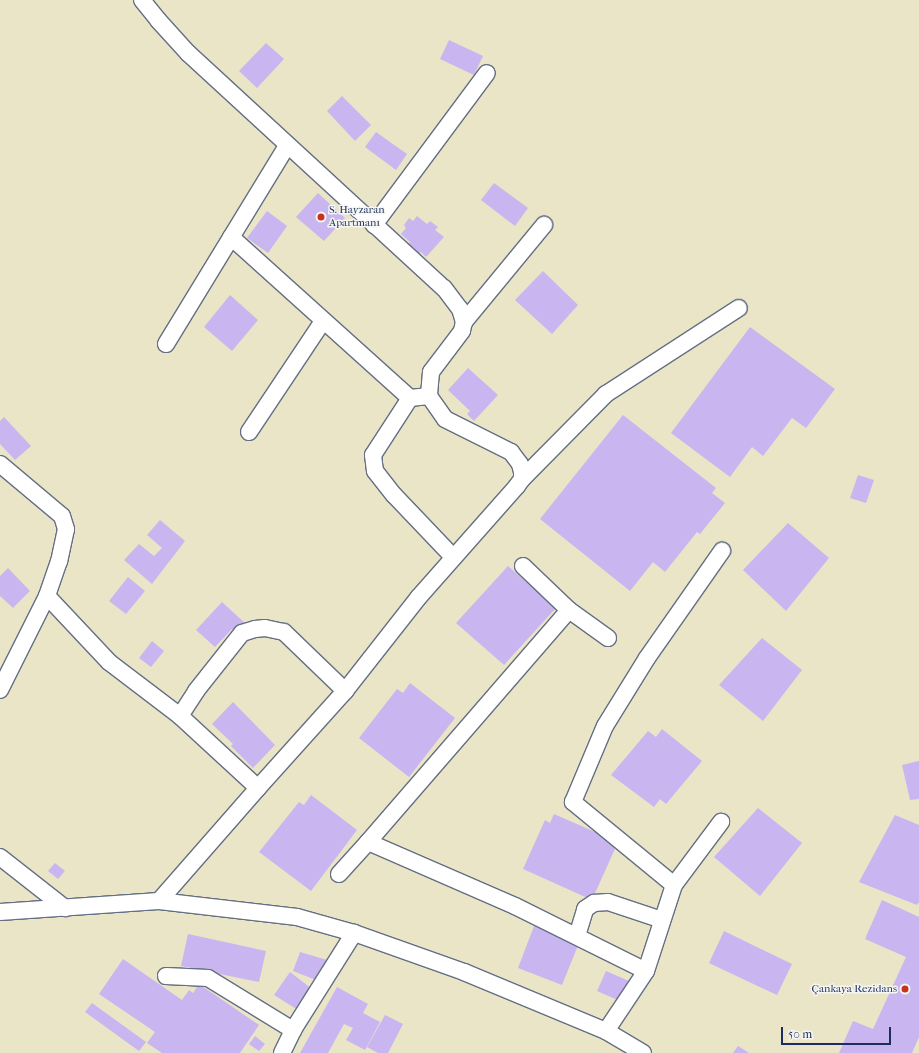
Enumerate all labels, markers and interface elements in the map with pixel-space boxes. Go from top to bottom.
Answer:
place label: S. Hayzaran Apartmanı [329,204,385,230]
marker: S. Hayzaran Apartmanı [316,212,326,222]
place label: Çankaya Rezidans [812,982,897,996]
marker: Çankaya Rezidans [900,984,910,994]
scale bar [783,1019,893,1045]
text: 50 m [788,1027,812,1041]

